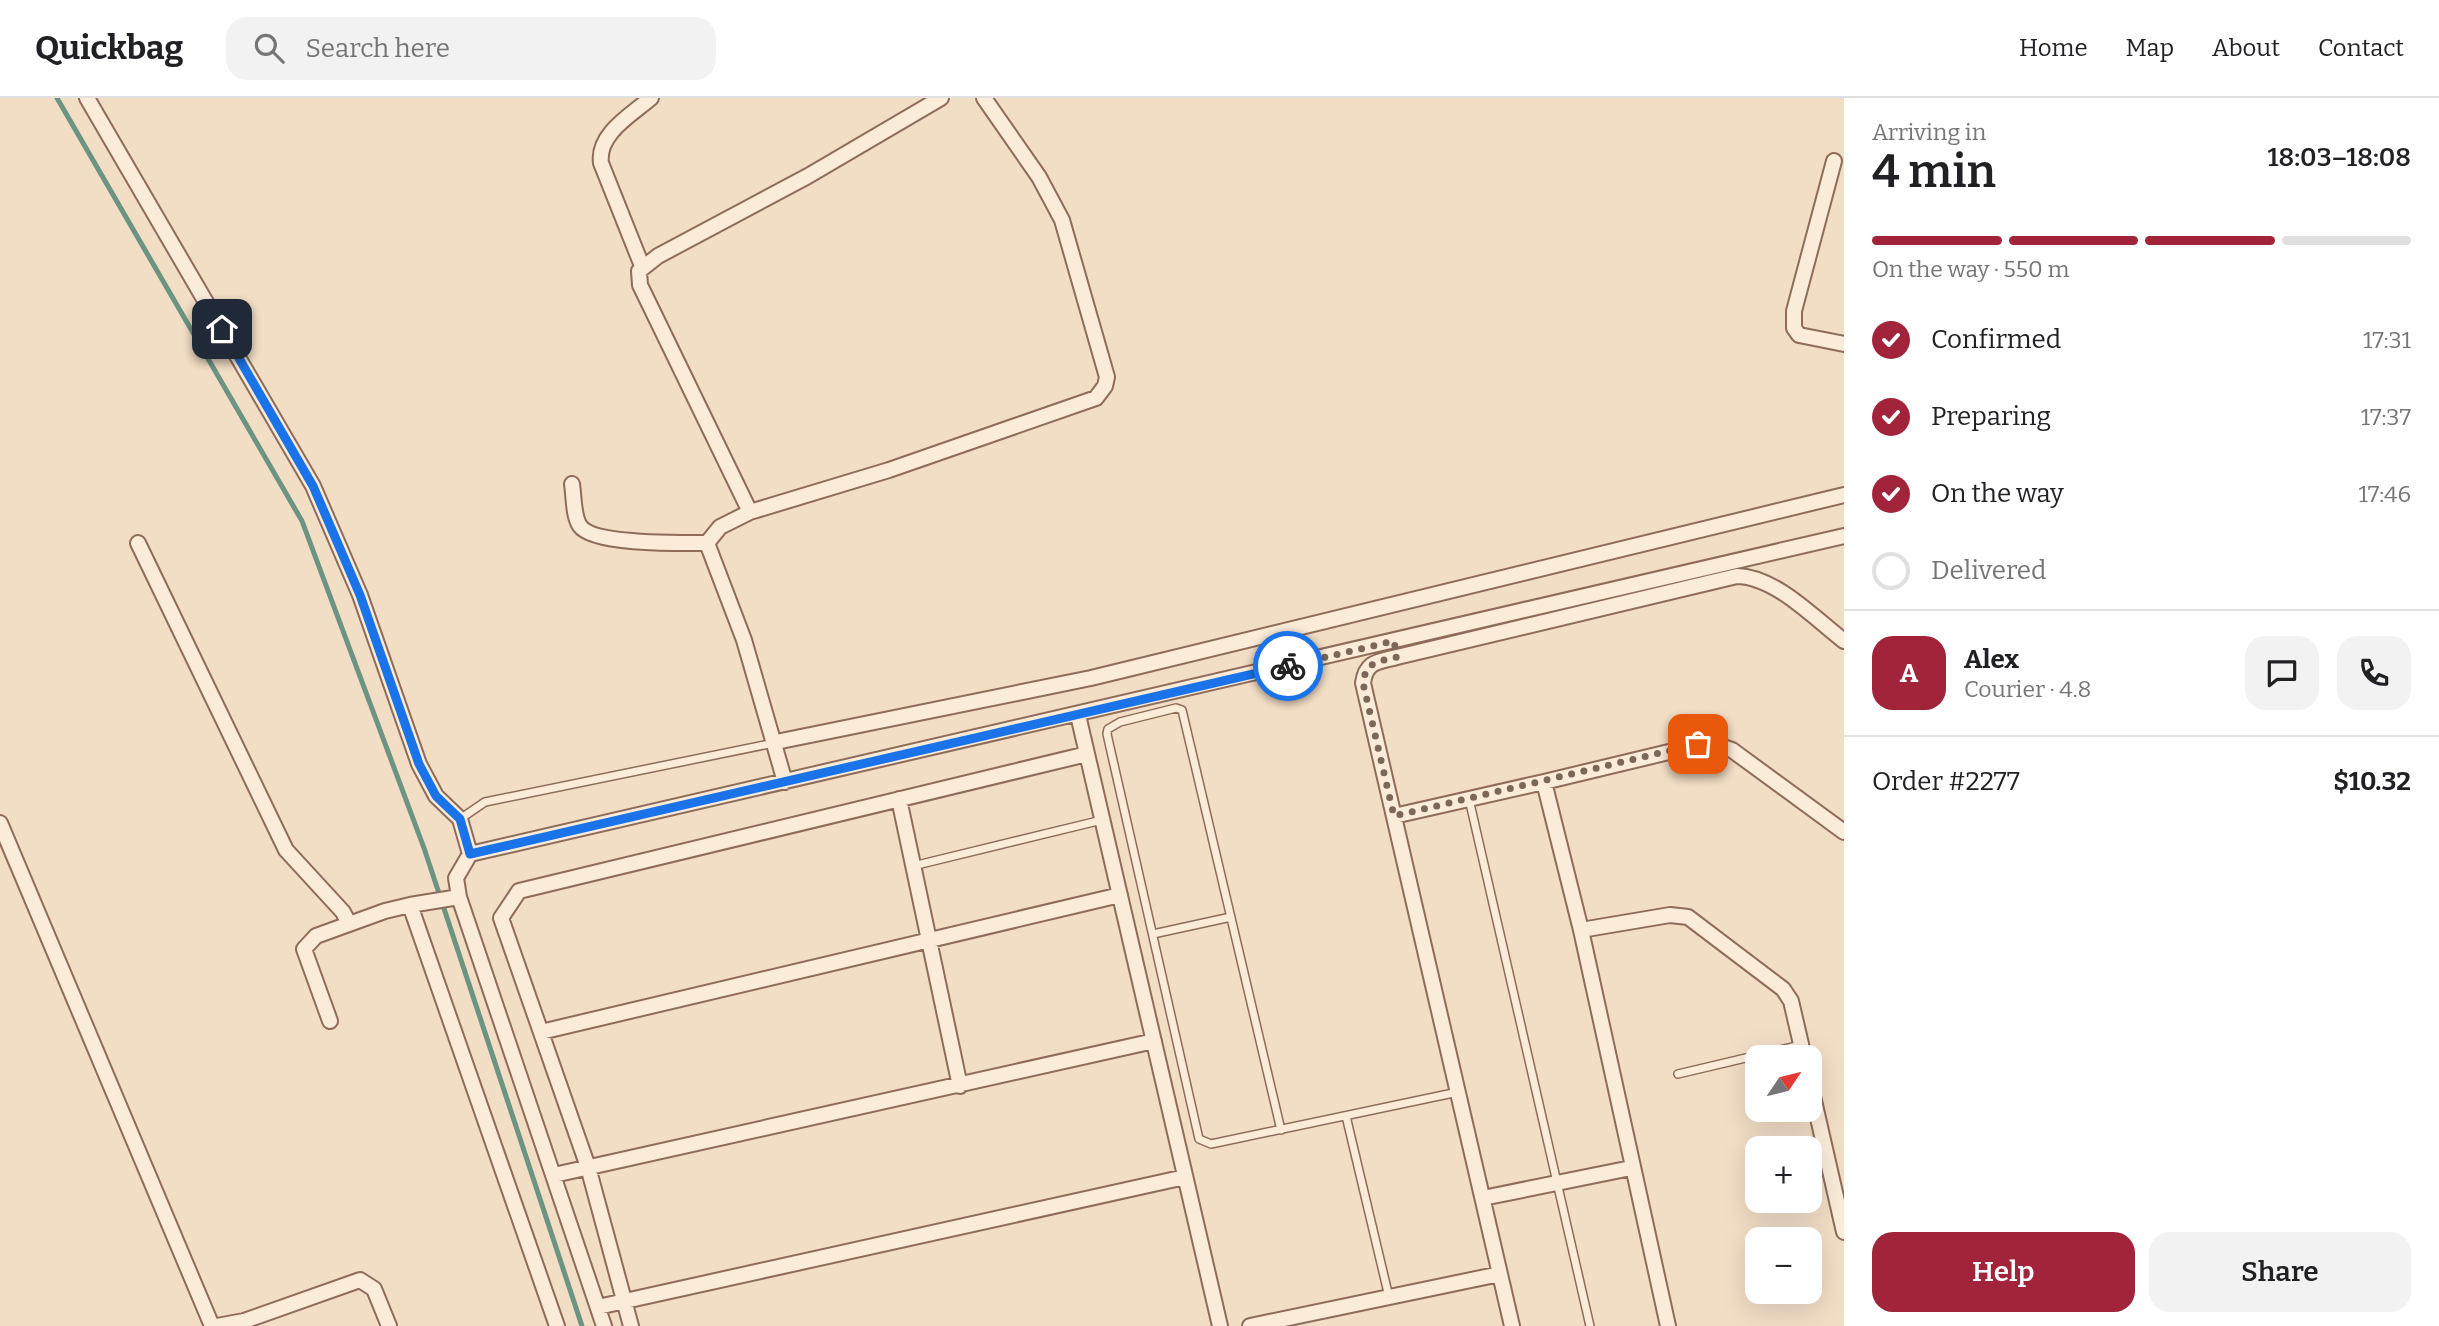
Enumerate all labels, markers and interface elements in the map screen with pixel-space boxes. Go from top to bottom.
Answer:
search box [226,17,716,80]
text: Quickbag [35,28,184,68]
icon: search [250,29,288,67]
text: Search here [306,33,450,64]
text: Home [2019,34,2088,62]
text: Map [2126,34,2174,62]
text: About [2212,34,2280,62]
text: Contact [2318,34,2404,62]
text: Arriving in [1872,118,1986,146]
text: 18:03–18:08 [2268,142,2411,173]
text: 4 min [1872,144,1996,199]
text: On the way · 550 m [1872,255,2069,283]
pin [192,299,252,359]
icon: home [203,310,241,348]
icon: check [1872,321,1910,359]
text: Confirmed [1931,324,2061,355]
text: 17:31 [2363,326,2411,354]
icon: check [1872,398,1910,436]
text: Preparing [1931,401,2051,432]
text: 17:37 [2361,403,2411,431]
icon: check [1872,475,1910,513]
text: On the way [1931,478,2064,509]
text: 17:46 [2359,480,2411,508]
text: Delivered [1931,555,2046,586]
courier [1253,631,1323,701]
button: chat [2245,636,2319,710]
button: phone [2337,636,2411,710]
text: Alex [1964,644,2019,675]
icon: bike [1269,647,1307,685]
text: A [1900,658,1918,689]
text: Courier · 4.8 [1964,675,2091,703]
pin [1668,714,1728,774]
icon: bag [1679,725,1717,763]
text: Order #2277 [1872,766,2020,797]
text: $10.32 [2333,766,2411,797]
north arrow [1745,1045,1822,1122]
map controls [1745,1045,1822,1304]
button: + [1745,1136,1822,1213]
button: − [1745,1227,1822,1304]
button: Help [1872,1232,2135,1312]
button: Share [2149,1232,2411,1312]

